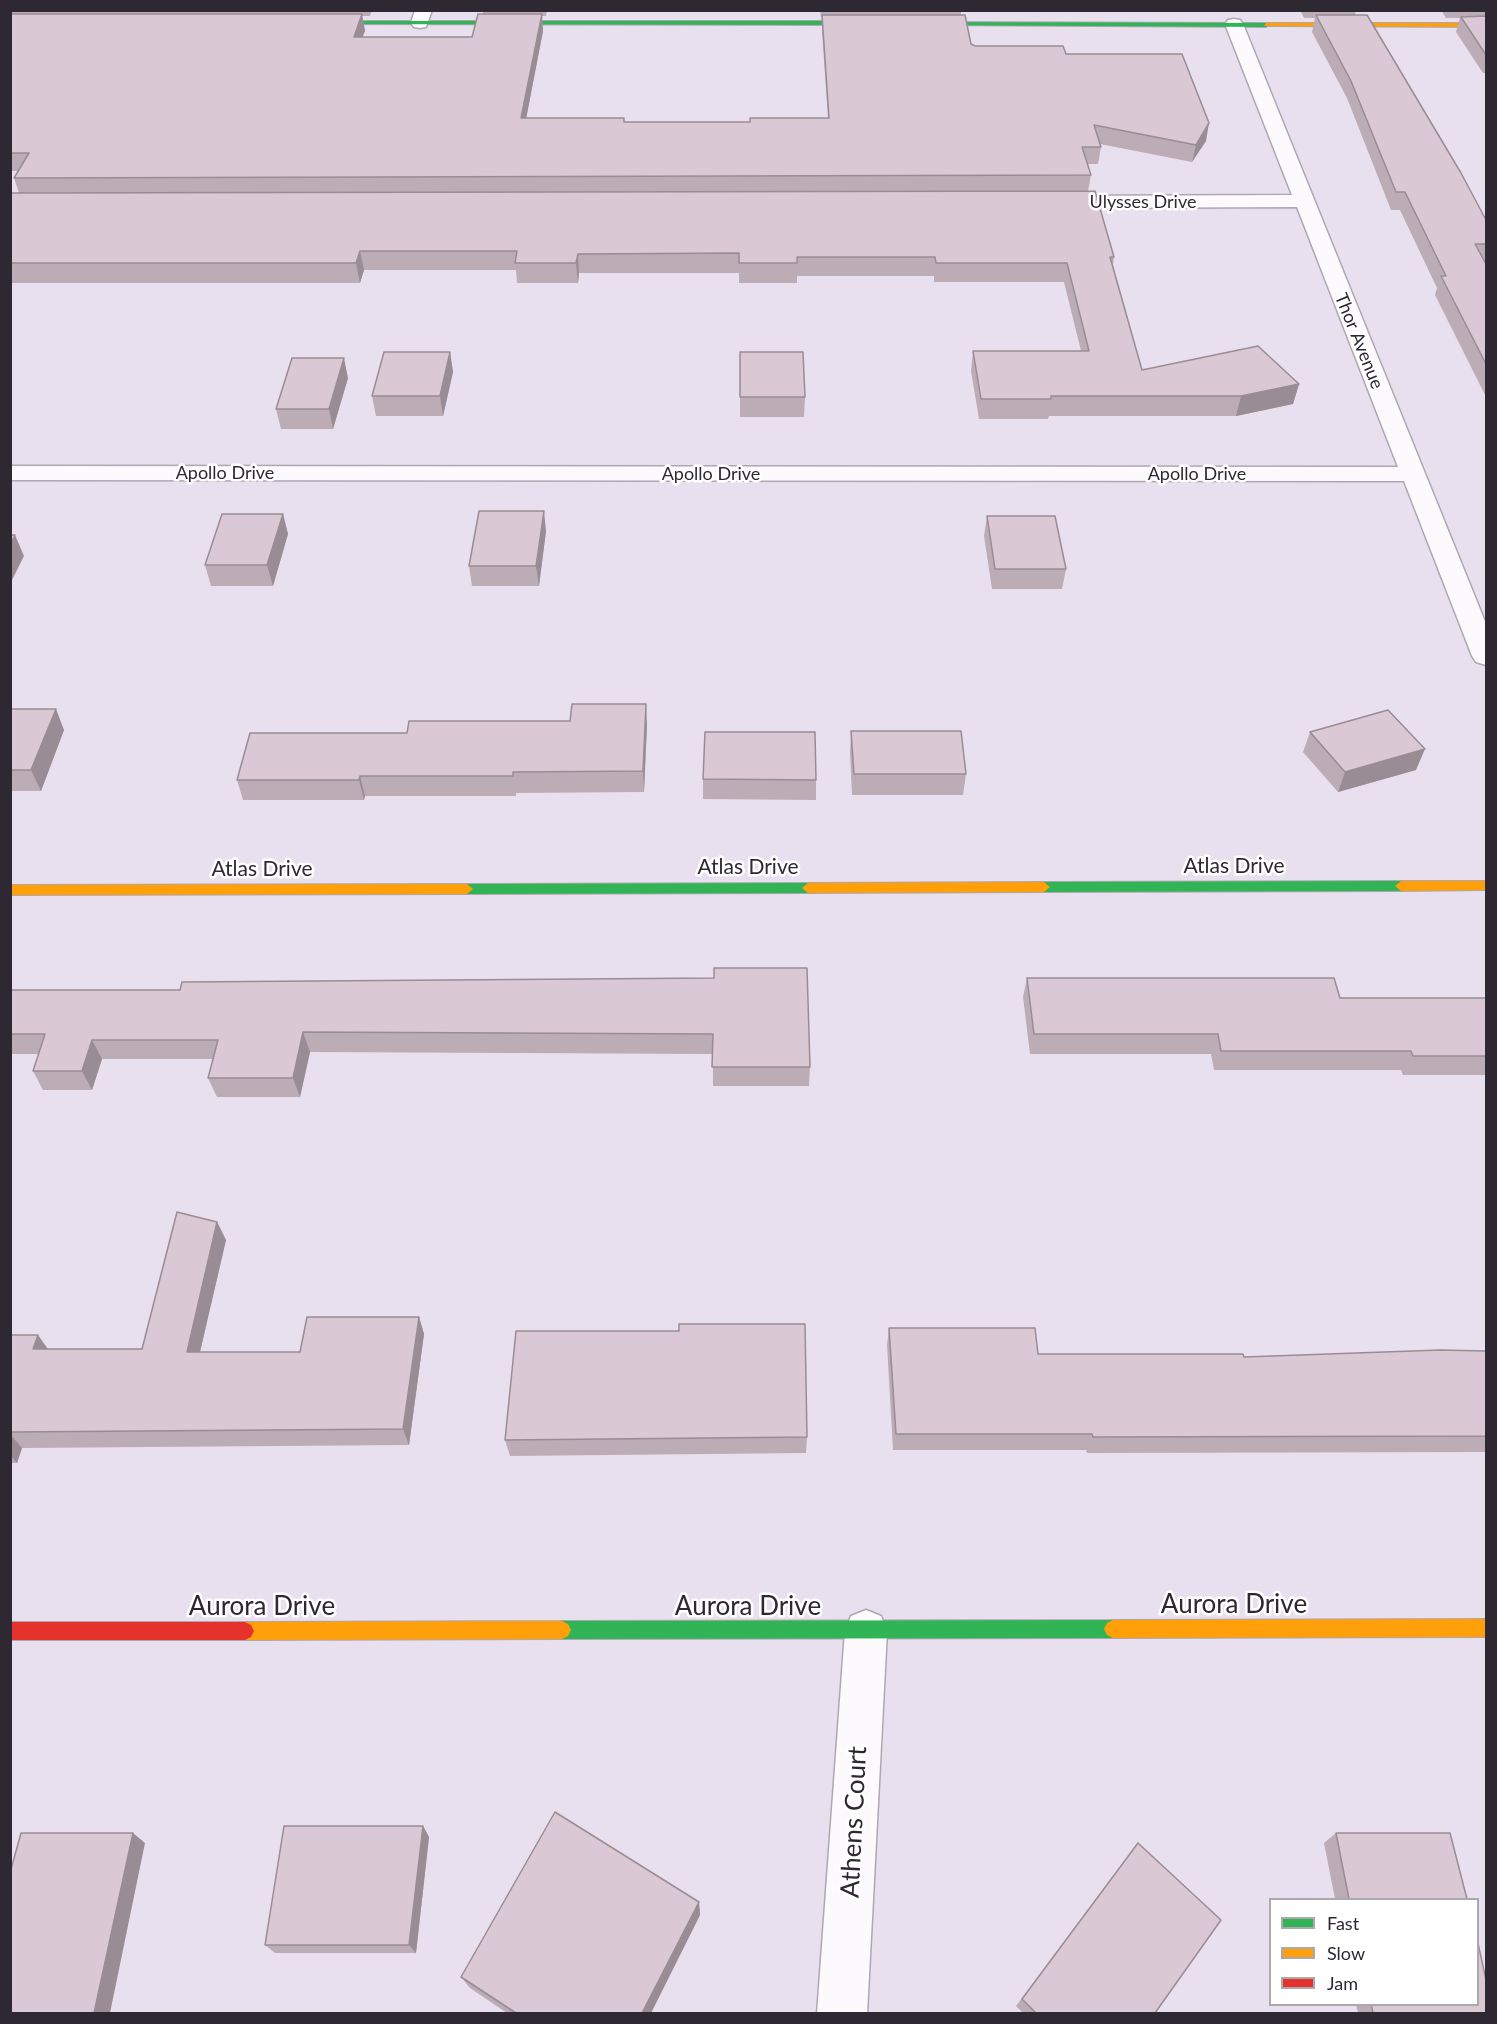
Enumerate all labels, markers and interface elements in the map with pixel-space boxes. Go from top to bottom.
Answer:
street label: Ulysses Drive [1090,191,1196,213]
street label: Thor Avenue [1330,290,1388,392]
street label: Apollo Drive [176,462,274,484]
street label: Apollo Drive [662,463,760,485]
street label: Apollo Drive [1148,463,1246,485]
street label: Atlas Drive [1183,853,1285,879]
street label: Atlas Drive [697,854,799,880]
street label: Atlas Drive [211,856,313,882]
street label: Aurora Drive [1161,1589,1307,1621]
street label: Aurora Drive [189,1591,335,1623]
street label: Aurora Drive [675,1591,821,1623]
street label: Athens Court [834,1745,874,1899]
legend [1269,1898,1479,2006]
text: Fast [1327,1912,1359,1934]
text: Slow [1327,1942,1365,1964]
text: Jam [1327,1972,1358,1994]

